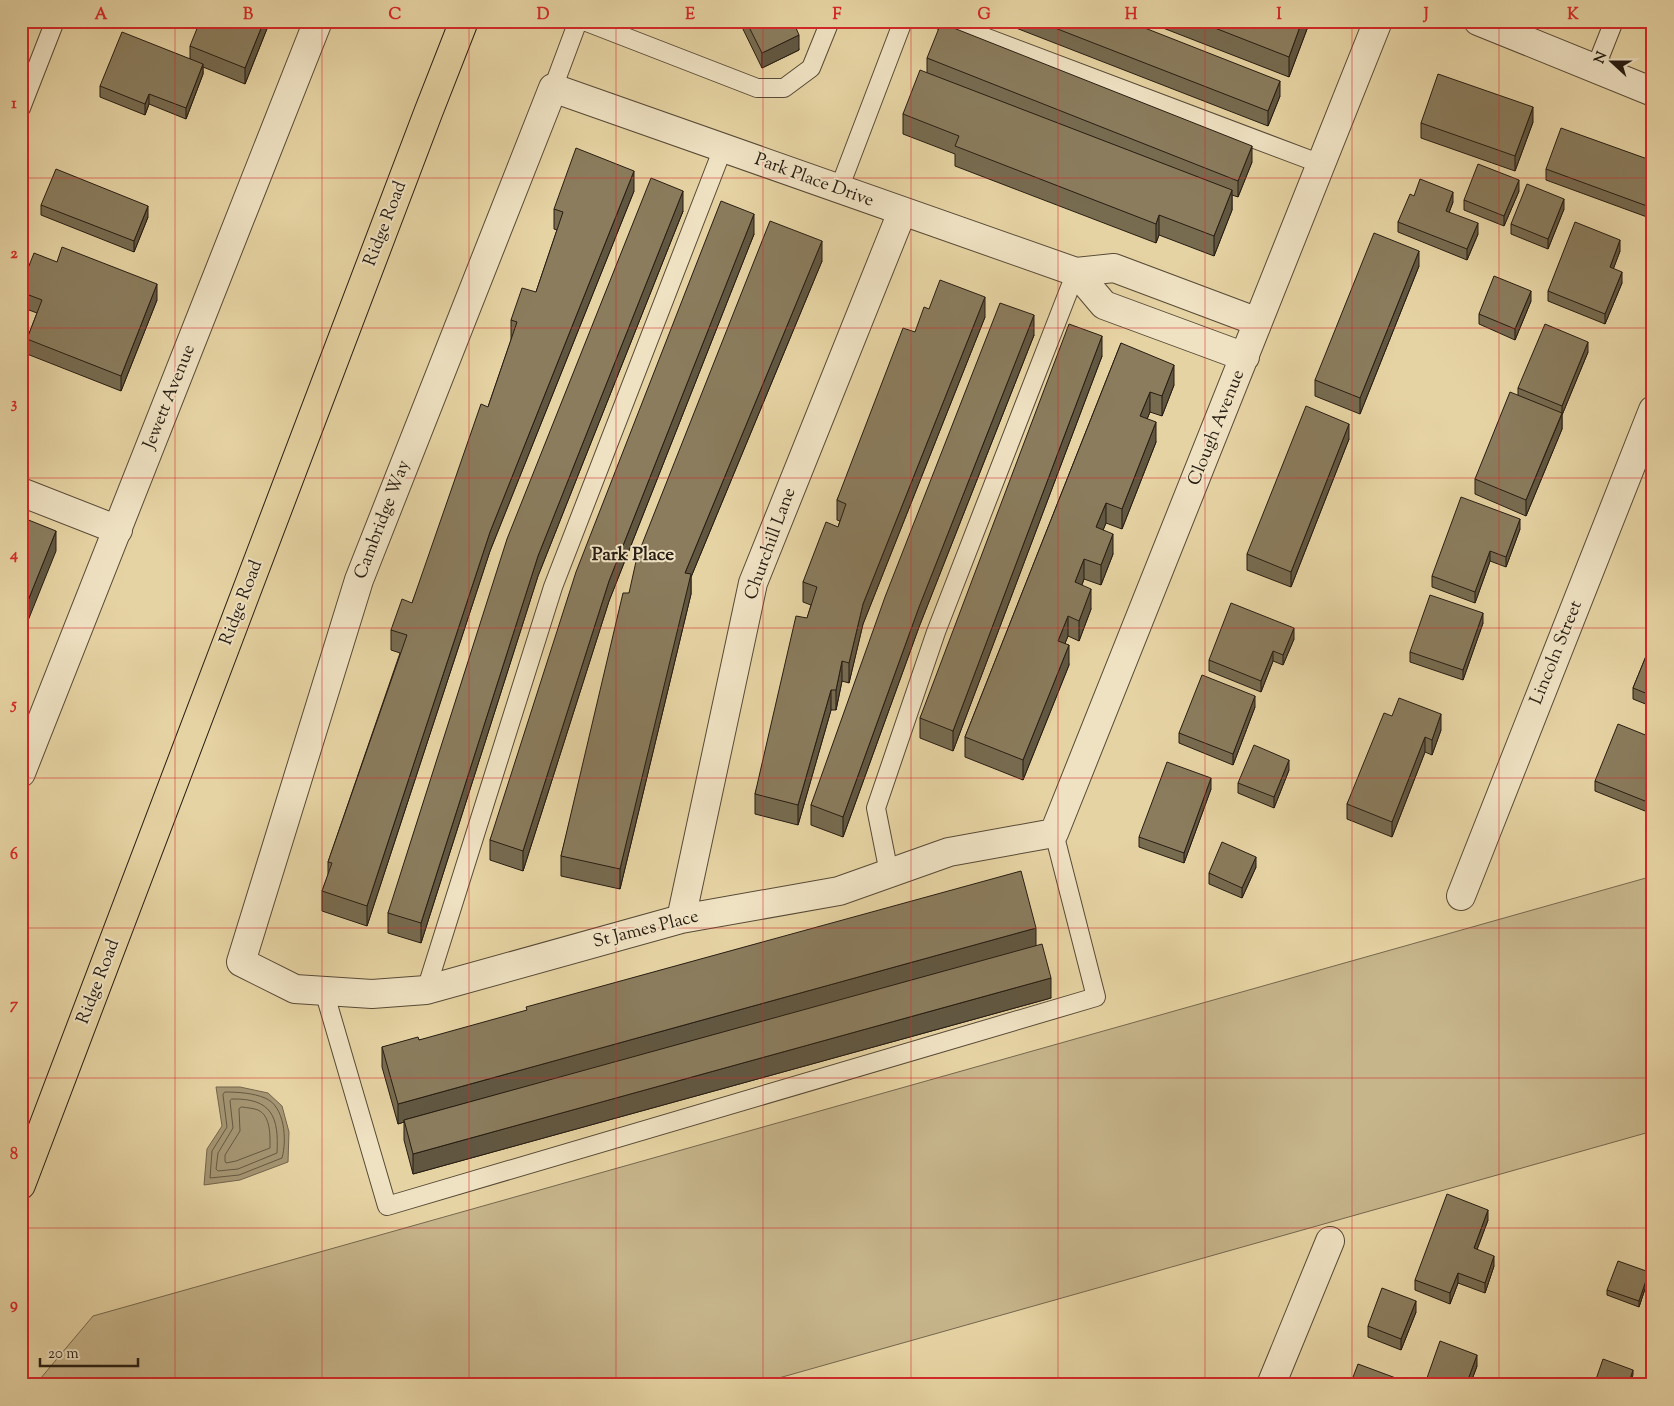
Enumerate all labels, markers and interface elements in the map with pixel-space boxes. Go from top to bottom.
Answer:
text: A [95,4,108,27]
text: B [243,4,253,27]
text: C [389,4,402,27]
text: D [537,4,550,27]
text: E [685,4,695,27]
text: F [833,4,842,27]
text: G [977,4,991,27]
text: H [1125,4,1138,27]
text: I [1276,4,1282,27]
text: J [1422,4,1429,27]
text: K [1567,4,1579,27]
north arrow [1586,38,1636,88]
text: N [1590,49,1613,67]
text: 1 [11,93,17,116]
street label: Park Place Drive [751,147,877,215]
street label: Ridge Road [358,178,414,270]
text: 2 [10,243,18,266]
street label: Jewett Avenue [137,341,203,454]
street label: Clough Avenue [1182,366,1252,490]
text: 3 [11,393,18,416]
street label: Cambridge Way [348,457,418,583]
street label: Churchill Lane [739,484,803,604]
district label: Park Place [592,542,674,569]
text: 4 [9,544,18,567]
street label: Ridge Road [214,557,270,649]
street label: Lincoln Street [1524,597,1590,709]
text: 5 [9,694,17,717]
text: 6 [10,844,18,867]
street label: St James Place [590,904,702,956]
street label: Ridge Road [71,936,127,1028]
text: 7 [10,994,19,1017]
text: 8 [10,1144,18,1167]
text: 9 [10,1294,18,1317]
scale bar [40,1336,138,1368]
text: 20 m [48,1344,79,1365]

